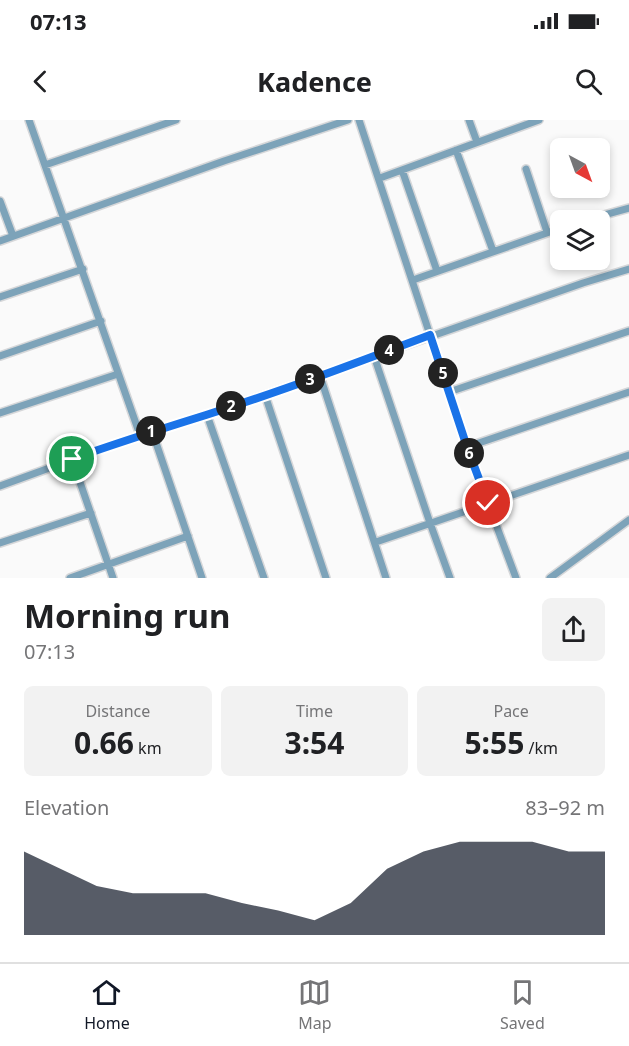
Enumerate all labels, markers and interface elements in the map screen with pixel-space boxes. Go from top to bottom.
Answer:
text: 07:13 [30,6,87,36]
text: Kadence [257,63,372,100]
icon: back [24,65,57,98]
icon: search [572,65,605,98]
north arrow [550,138,610,198]
map controls [550,138,610,270]
button: layers [550,210,610,270]
pin: 4 [374,335,404,365]
text: 4 [384,339,394,361]
pin: 5 [428,358,458,388]
text: 5 [438,362,448,384]
pin: 3 [295,364,325,394]
text: 3 [305,368,315,390]
pin: 2 [216,391,246,421]
text: 2 [226,395,236,417]
pin: 1 [136,416,166,446]
text: 1 [146,420,156,442]
pin [46,433,97,484]
pin: 6 [454,438,484,468]
icon: arrive [55,442,88,475]
text: 6 [464,442,474,464]
pin [462,477,513,528]
icon: check [471,486,504,519]
text: Morning run [24,593,230,638]
button: share [542,598,605,661]
text: 07:13 [24,638,75,665]
text: Distance [85,700,150,722]
text: Time [296,700,333,722]
text: Pace [493,700,529,722]
text: 0.66 [74,722,134,763]
text: 3:54 [285,722,344,763]
text: 5:55 [464,722,524,763]
text: km [134,737,162,759]
text: /km [524,737,558,759]
text: Elevation [24,794,109,821]
text: 83–92 m [525,794,605,821]
tab: Home [84,976,130,1034]
tab: Map [298,976,332,1034]
tab: Saved [500,976,545,1034]

